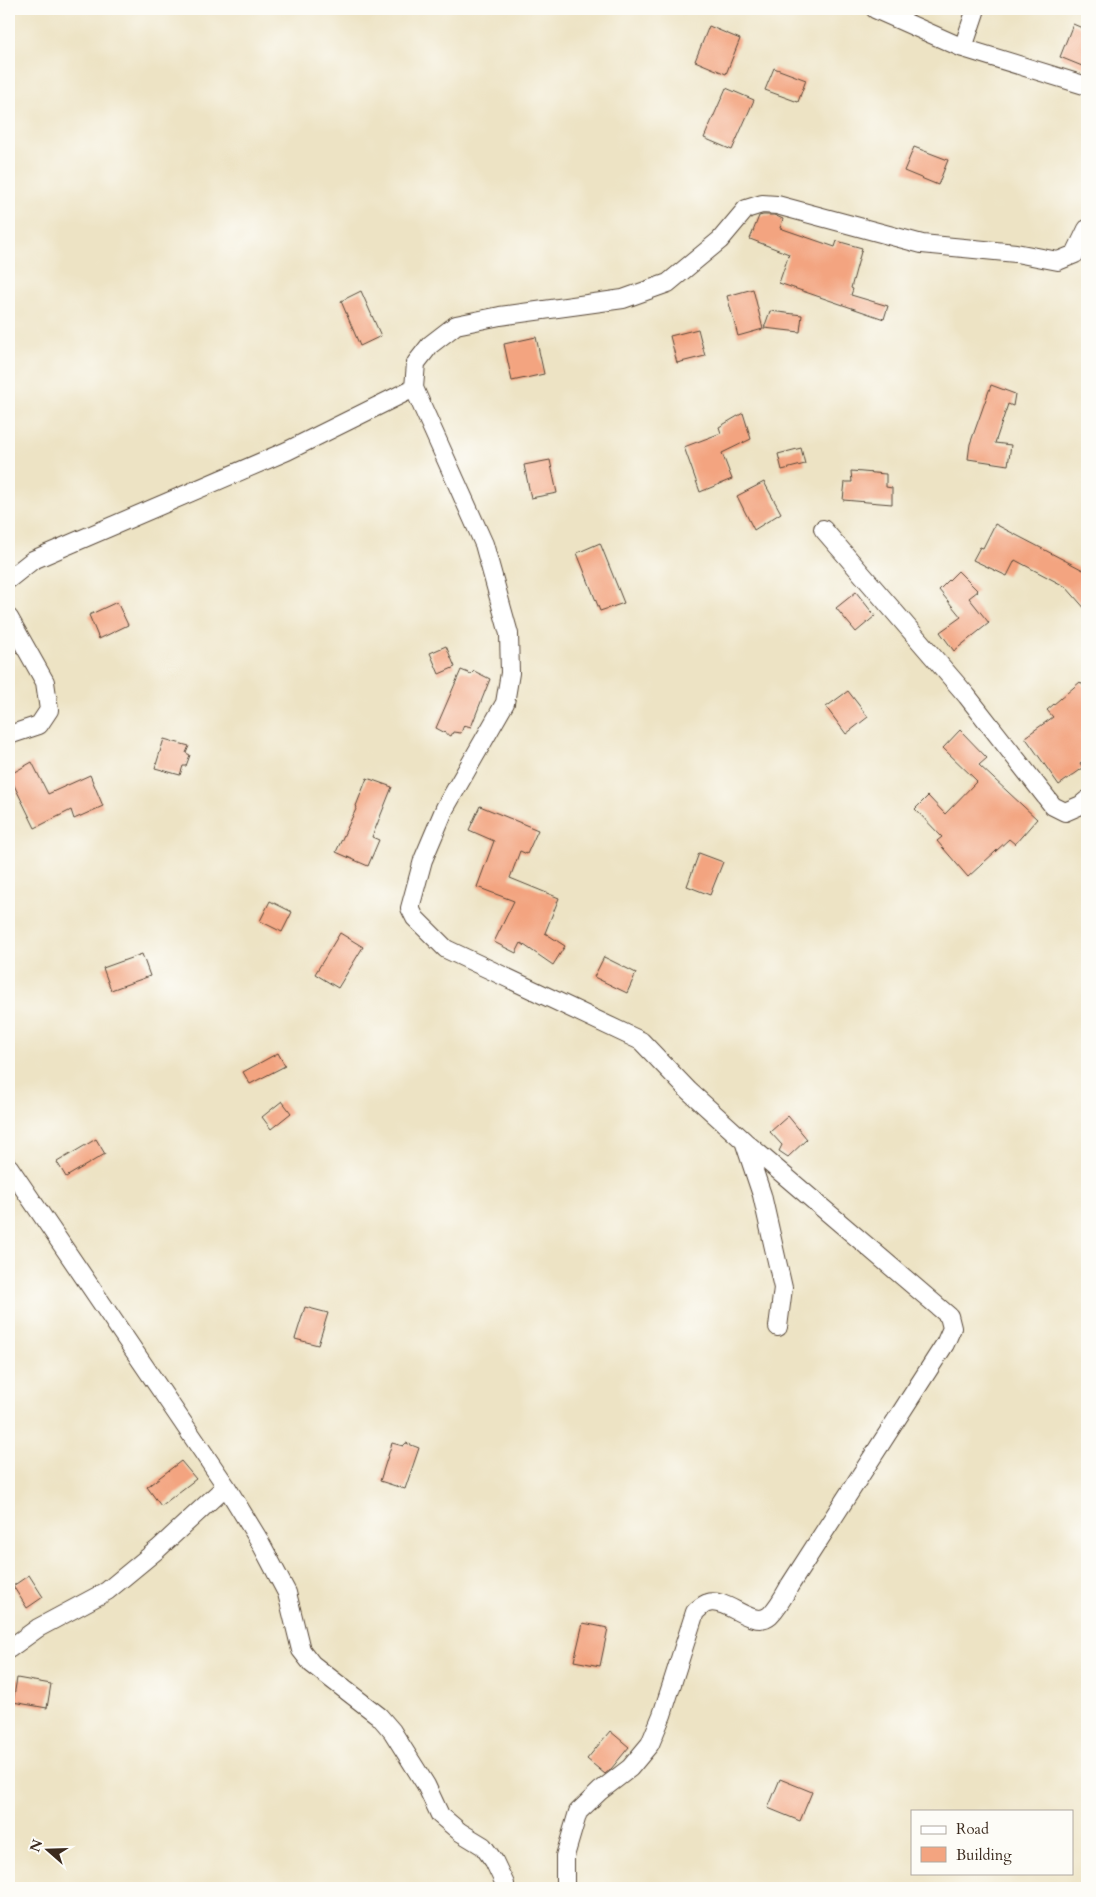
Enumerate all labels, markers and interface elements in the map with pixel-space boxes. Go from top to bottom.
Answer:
legend [911,1810,1074,1874]
text: Road [956,1819,989,1839]
north arrow [22,1824,72,1874]
text: N [25,1837,47,1855]
text: Building [956,1845,1012,1865]

